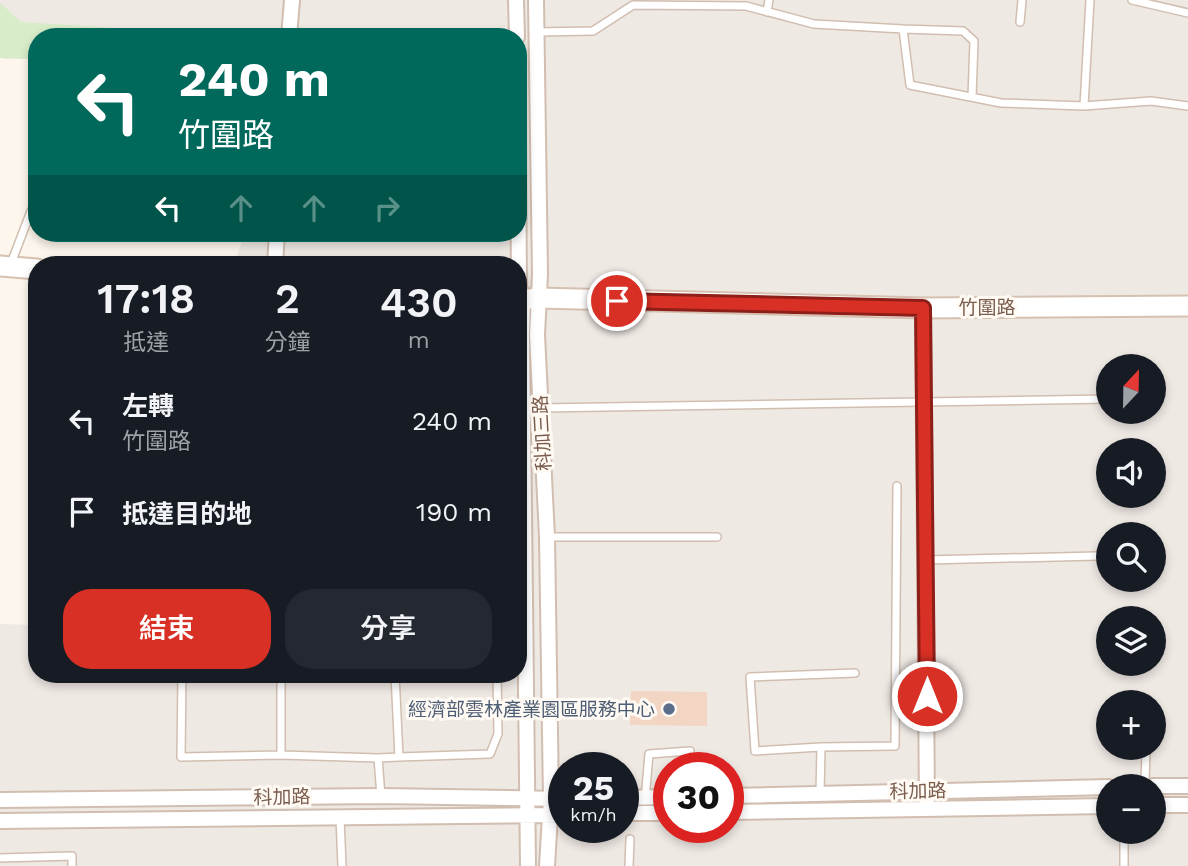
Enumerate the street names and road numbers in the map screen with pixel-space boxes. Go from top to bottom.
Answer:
street label: 竹圍路 [958,296,1016,319]
street label: 科加三路 [529,394,555,472]
street label: 科加路 [889,779,947,803]
street label: 科加路 [253,785,311,809]

